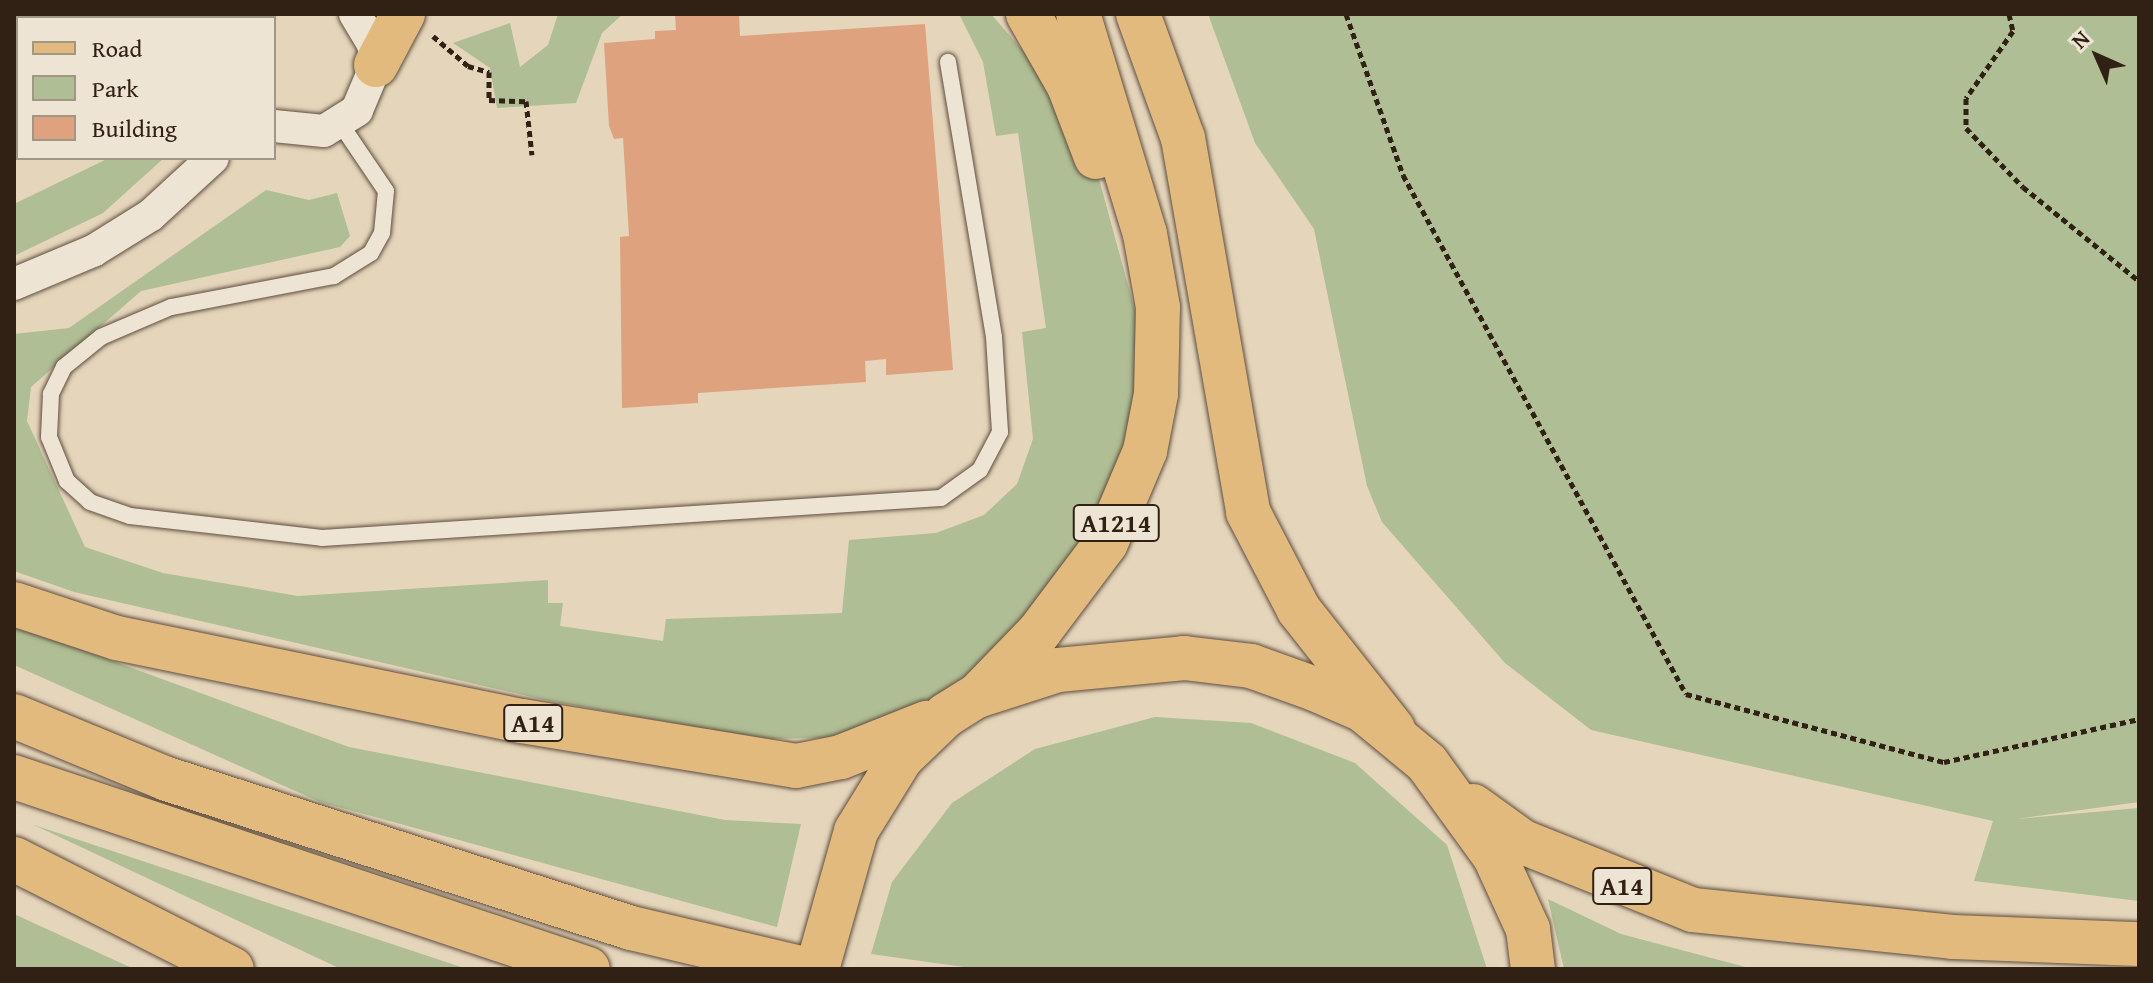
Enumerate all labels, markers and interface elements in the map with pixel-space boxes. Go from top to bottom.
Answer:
legend [16,16,276,160]
north arrow [2057,16,2137,96]
text: N [2064,23,2097,56]
text: Road [92,31,142,66]
text: Park [92,71,138,106]
text: Building [92,111,177,146]
road number: A1214 [1072,501,1160,545]
road number: A14 [503,701,563,745]
road number: A14 [1592,864,1652,908]

